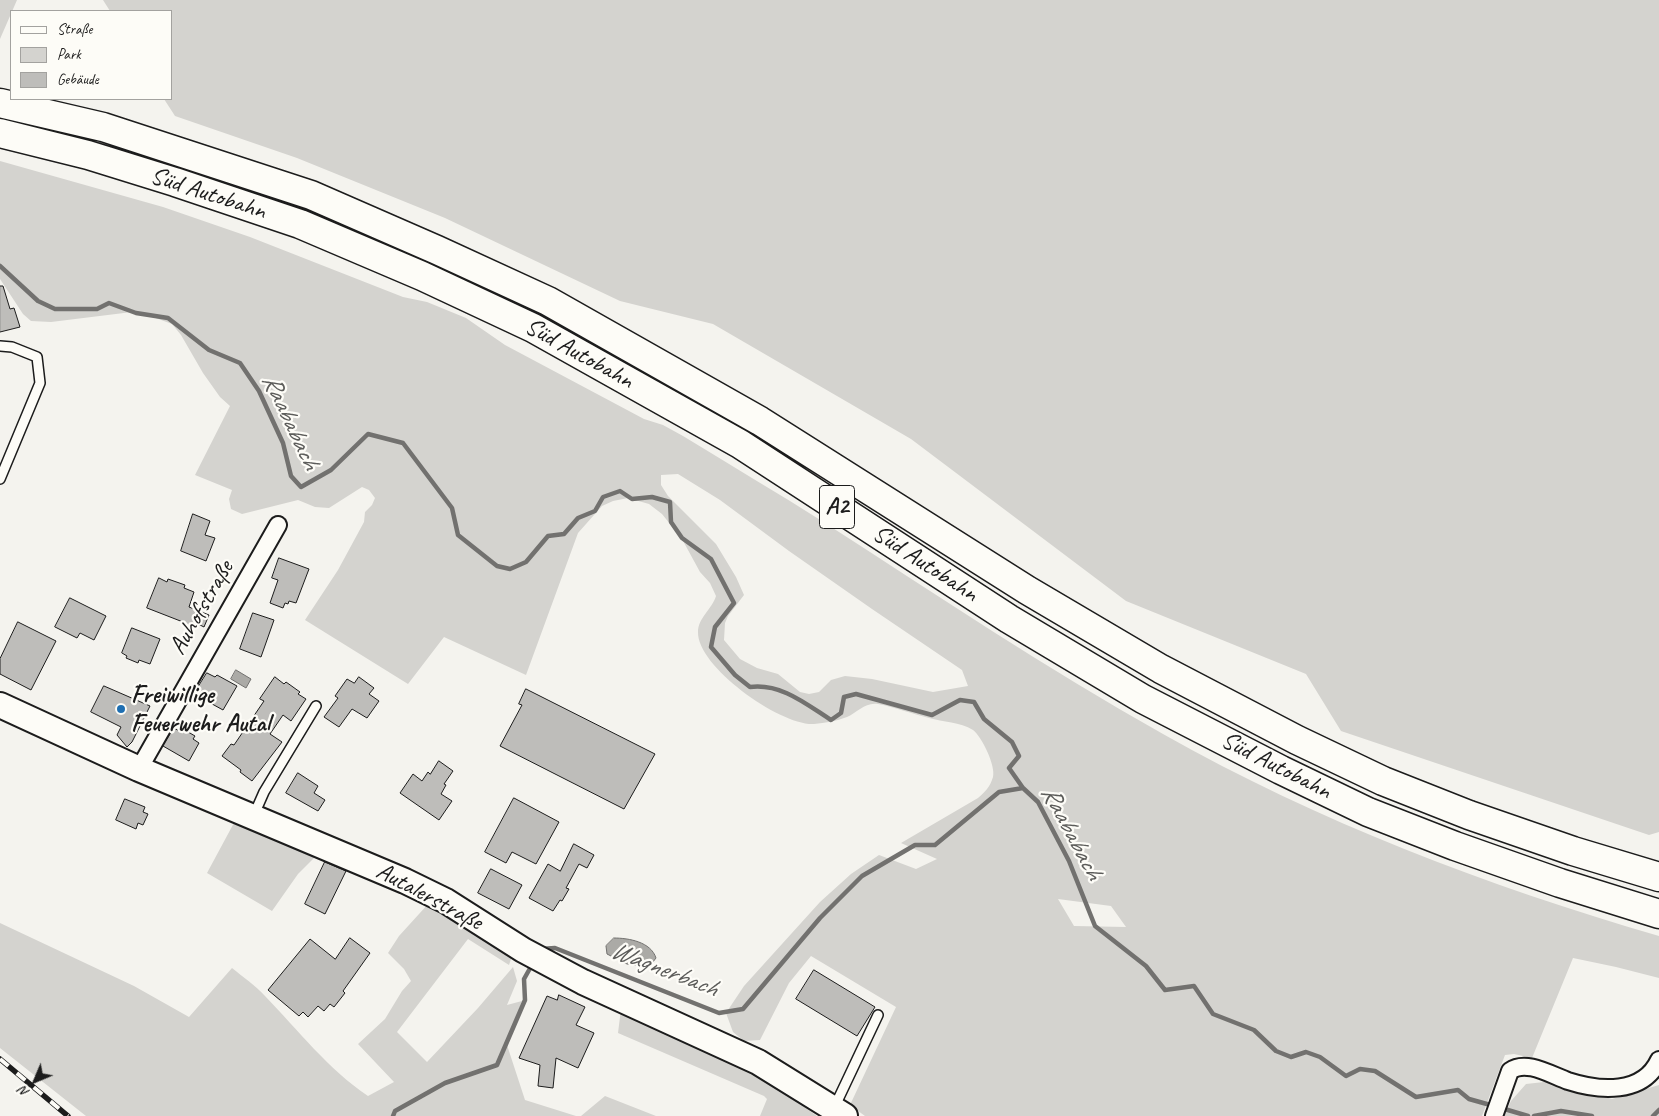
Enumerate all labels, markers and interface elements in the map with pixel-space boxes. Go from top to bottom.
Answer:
legend [10,10,172,100]
text: Straße [57,20,92,39]
text: Park [57,45,81,64]
text: Gebäude [57,70,99,89]
street label: Süd Autobahn [146,161,270,227]
street label: Süd Autobahn [519,312,639,396]
water label: Raababach [254,369,326,475]
road number: A2 [820,486,854,528]
street label: Süd Autobahn [867,519,983,609]
street label: Auhofstraße [163,556,241,660]
place label: Freiwillige Feuerwehr Autal [131,680,270,739]
marker: Freiwillige Feuerwehr Autal [115,703,127,715]
street label: Süd Autobahn [1216,725,1336,807]
water label: Raababach [1033,781,1109,885]
street label: Autalerstraße [371,857,487,937]
water label: Wagnerbach [606,935,722,1005]
north arrow [10,1056,60,1106]
text: N [15,1083,33,1101]

